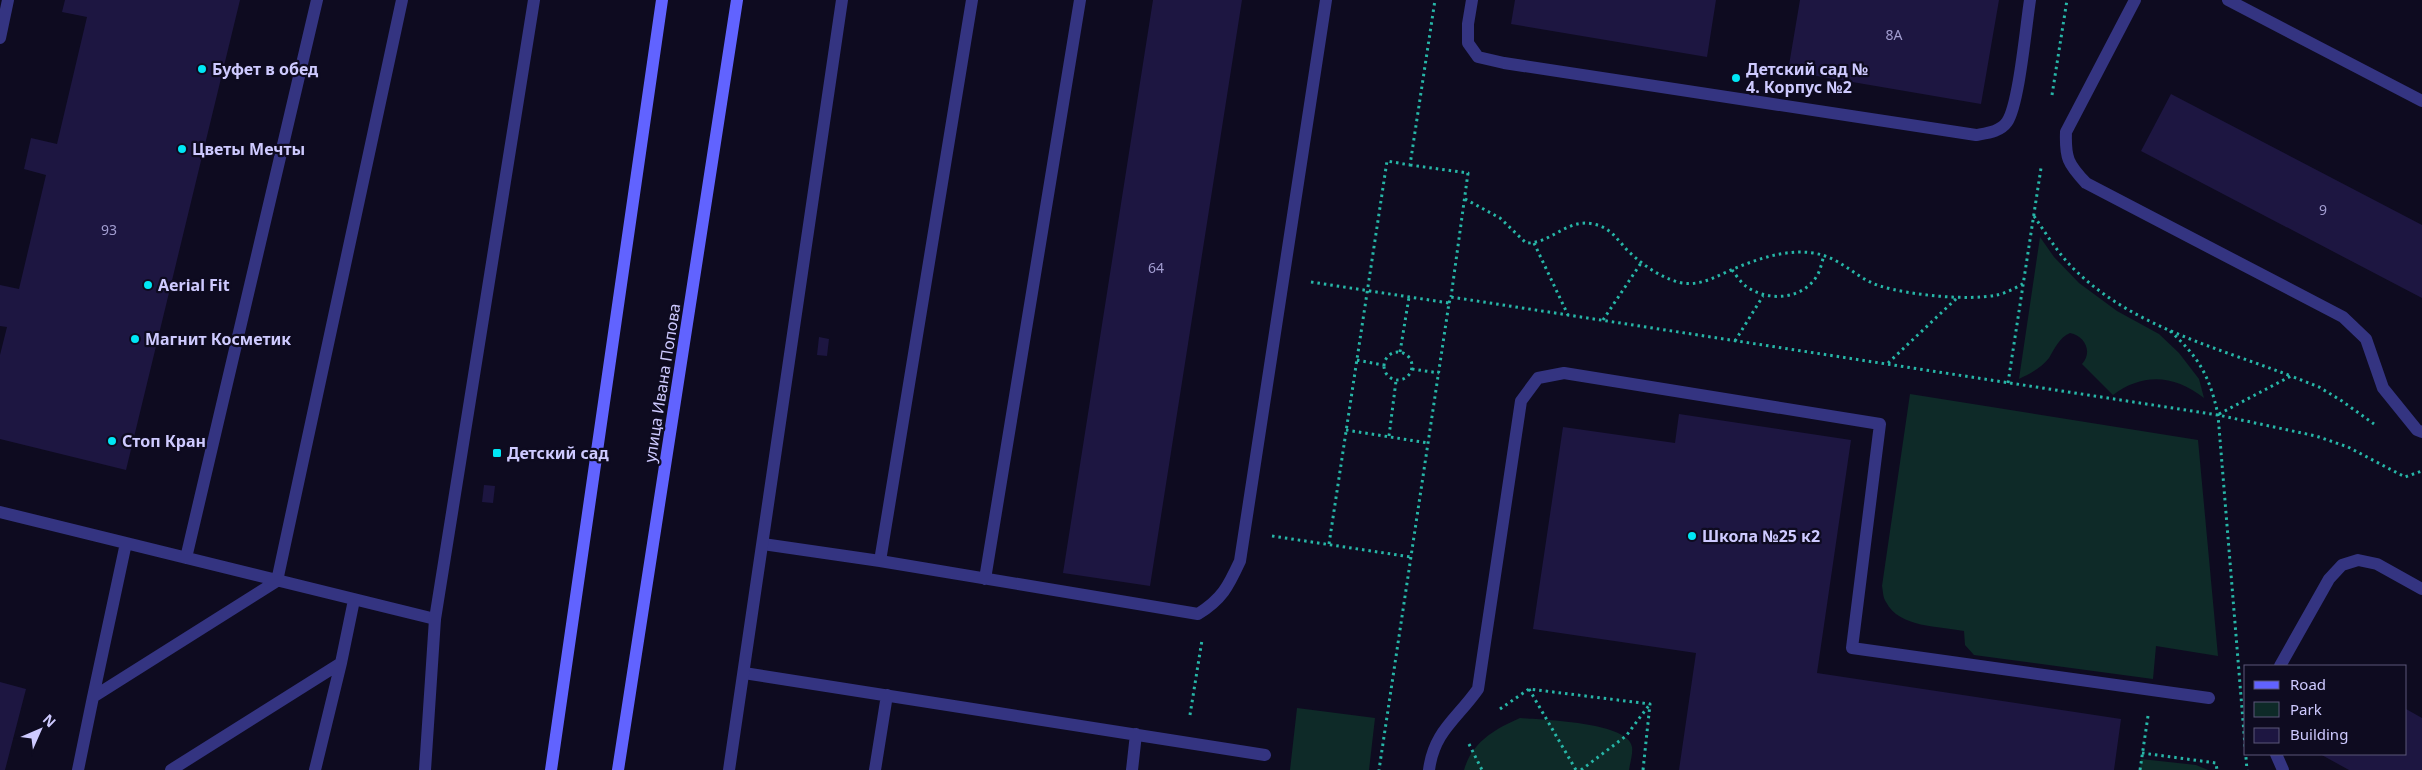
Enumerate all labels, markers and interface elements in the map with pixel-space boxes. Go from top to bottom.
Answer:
house number: 8А [1886,25,1903,44]
place label: Буфет в обед [212,58,319,80]
place label: Детский сад № 4. Корпус №2 [1746,58,1868,98]
marker: Буфет в обед [196,63,208,75]
marker: Детский сад № 4. Корпус №2 [1730,72,1742,84]
place label: Цветы Мечты [192,138,305,160]
marker: Цветы Мечты [176,143,188,155]
house number: 9 [2319,200,2327,219]
house number: 93 [101,220,117,239]
house number: 64 [1148,258,1164,277]
place label: Aerial Fit [158,274,230,296]
marker: Aerial Fit [142,279,154,291]
street label: улица Ивана Попова [639,302,685,464]
place label: Магнит Косметик [145,328,291,350]
marker: Магнит Косметик [129,333,141,345]
place label: Стоп Кран [122,430,206,452]
marker: Стоп Кран [106,435,118,447]
place label: Детский сад [507,442,609,464]
marker: Детский сад [491,447,503,459]
place label: Школа №25 к2 [1702,525,1820,547]
marker: Школа №25 к2 [1686,530,1698,542]
legend [2244,665,2407,755]
text: Road [2290,674,2326,694]
text: Park [2290,699,2322,719]
north arrow [15,705,65,755]
text: N [39,710,60,731]
text: Building [2290,724,2348,744]

